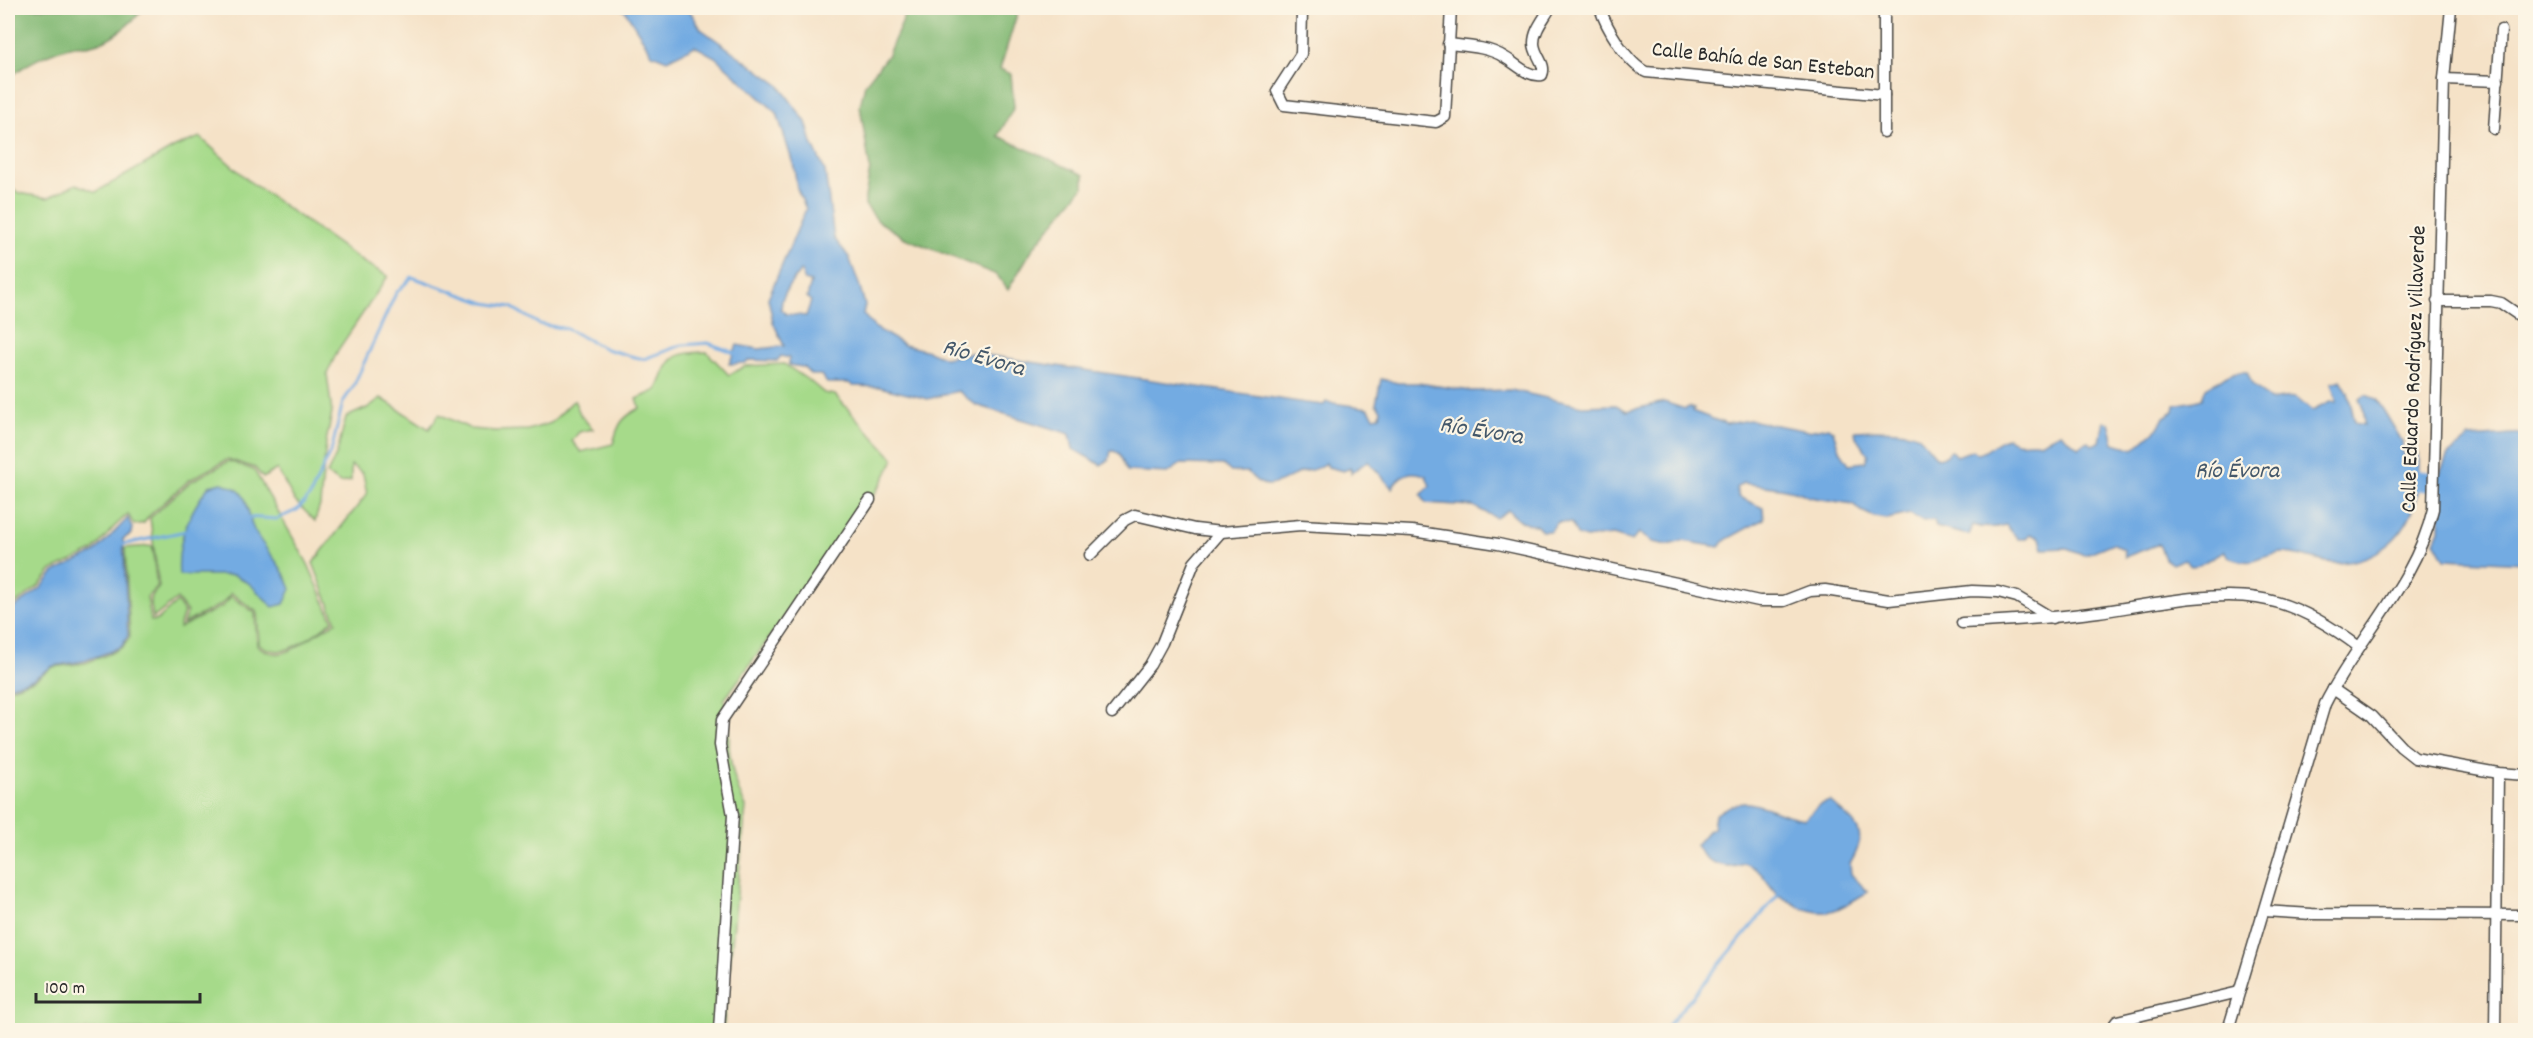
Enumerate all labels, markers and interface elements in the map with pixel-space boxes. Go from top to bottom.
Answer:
street label: Calle Bahía de San Esteban [1650,35,1876,89]
street label: Calle Eduardo Rodríguez Villaverde [2394,225,2436,513]
water label: Río Évora [938,331,1030,387]
water label: Río Évora [1437,409,1527,456]
water label: Río Évora [2195,455,2281,489]
scale bar [36,966,200,1004]
text: 100 m [45,977,85,1002]

